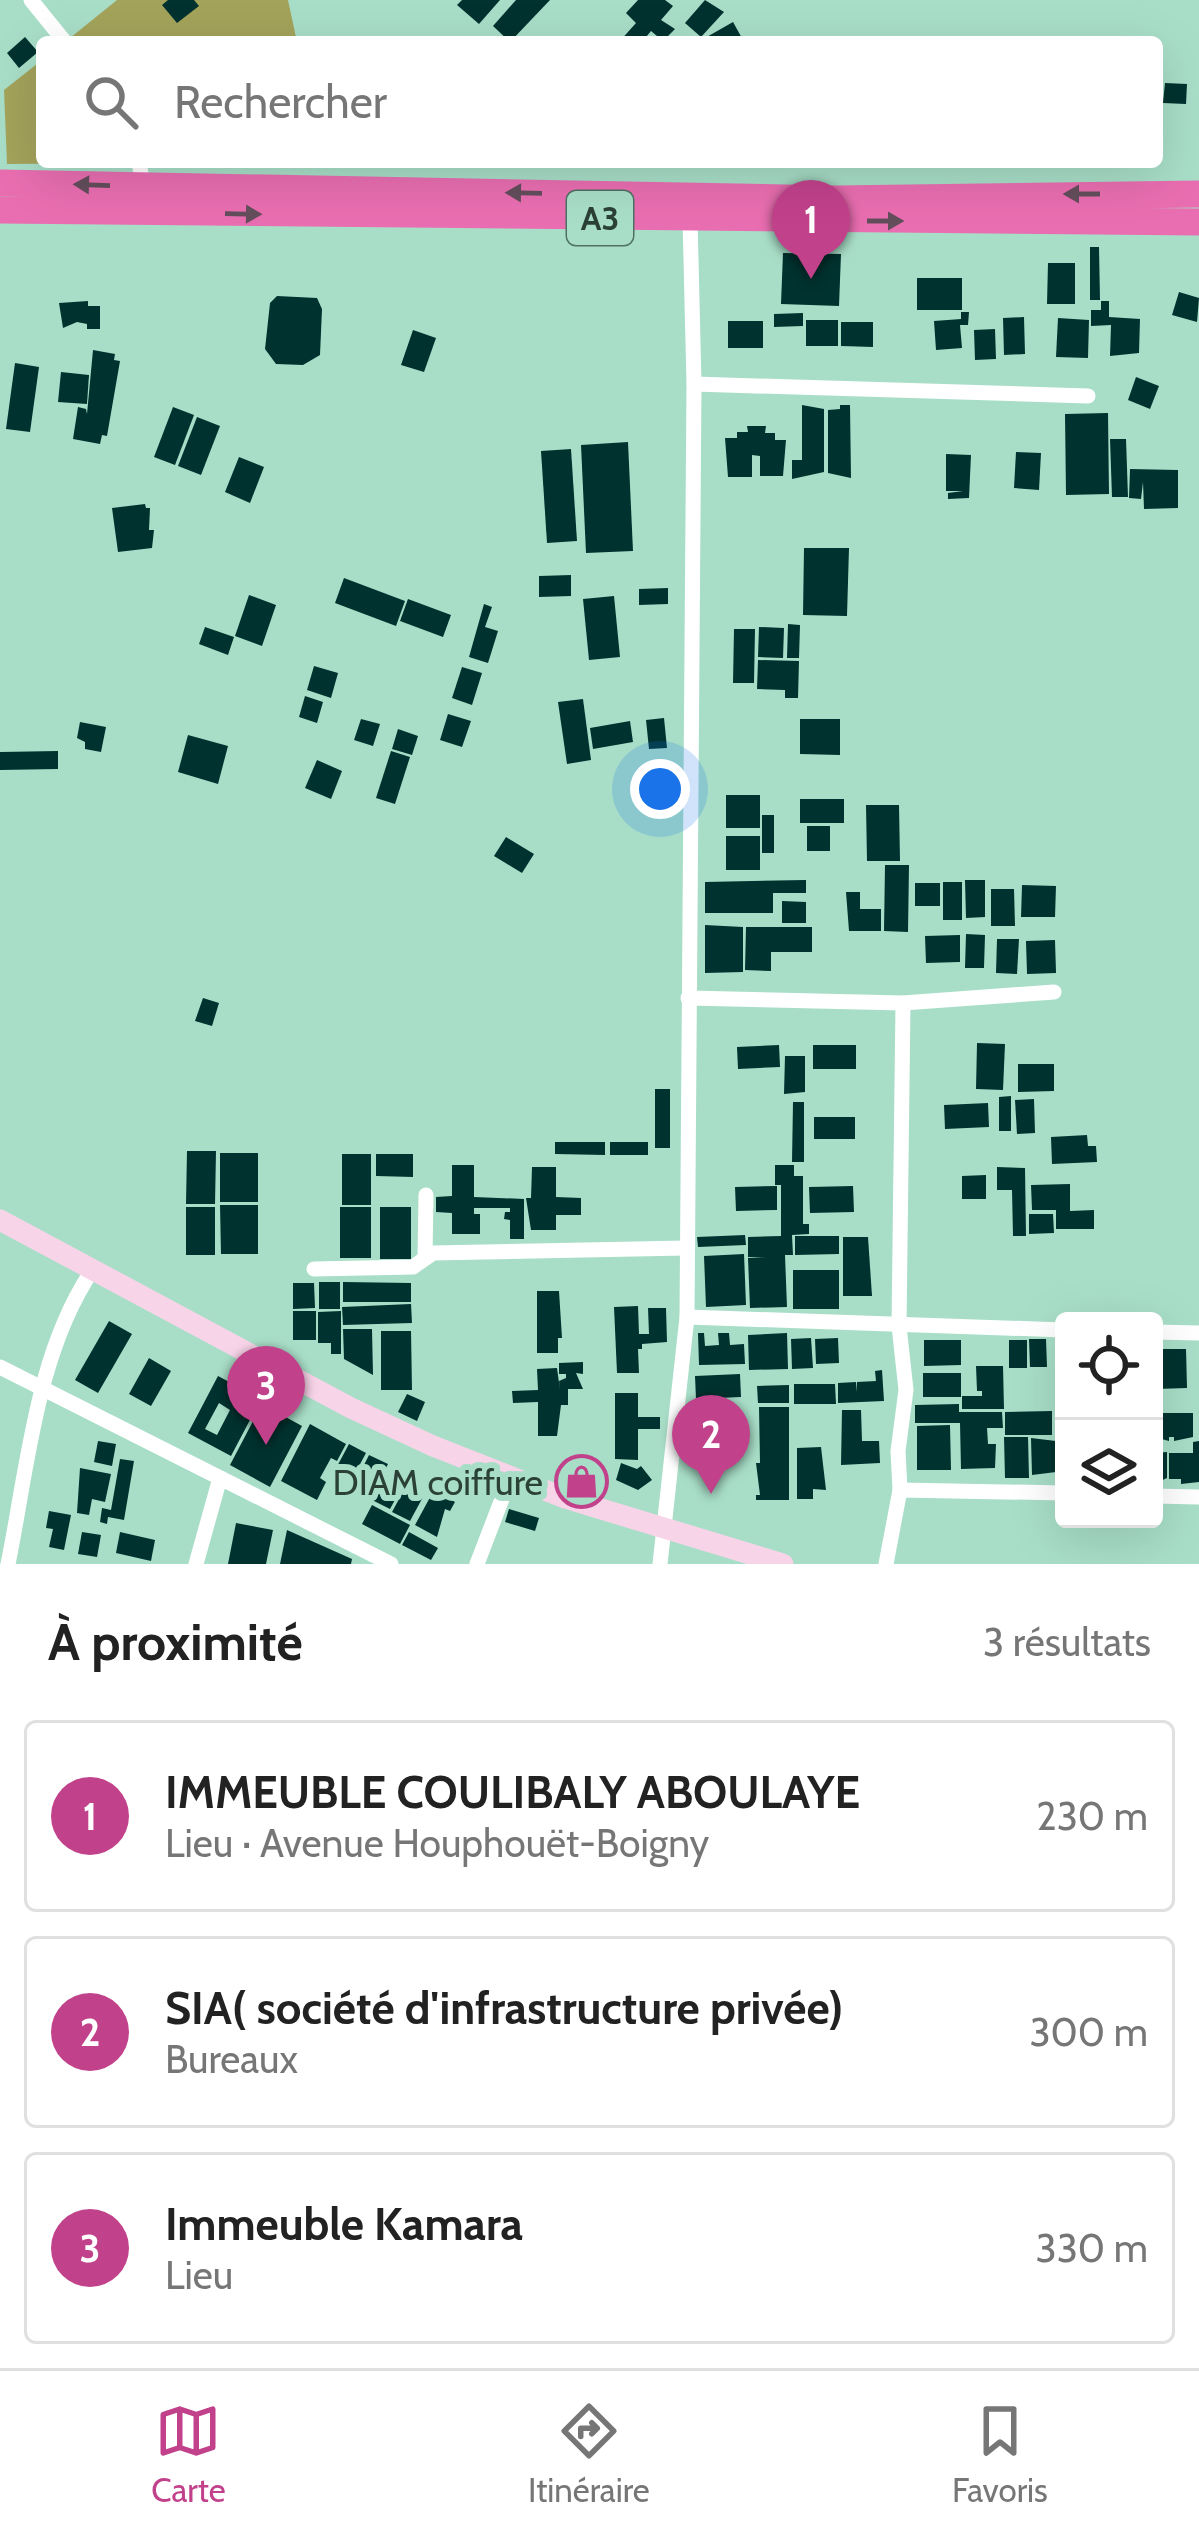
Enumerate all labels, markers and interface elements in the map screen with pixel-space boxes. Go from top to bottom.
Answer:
search box [36,36,1163,168]
icon: search [78,69,144,135]
text: Rechercher [174,75,387,129]
one-way arrow [72,175,110,194]
pin: 1 [772,180,850,279]
one-way arrow [504,183,542,202]
one-way arrow [1062,184,1100,204]
road number: A3 [567,191,633,245]
one-way arrow [225,204,263,224]
one-way arrow [867,211,905,231]
your location [630,759,690,819]
map controls [1055,1312,1163,1528]
button: locate [1055,1312,1163,1420]
pin: 3 [227,1346,305,1445]
pin: 2 [672,1395,750,1494]
button: layers [1055,1420,1163,1528]
shop icon: DIAM coiffure [554,1454,610,1510]
place label: DIAM coiffure [333,1460,543,1504]
text: À proximité [48,1611,303,1673]
text: 3 résultats [983,1618,1151,1666]
text: IMMEUBLE COULIBALY ABOULAYE [165,1765,860,1819]
text: 1 [83,1792,97,1840]
text: 230 m [1036,1792,1148,1840]
text: Lieu · Avenue Houphouët-Boigny [165,1819,709,1867]
text: SIA( société d'infrastructure privée) [165,1981,843,2035]
text: 2 [80,2008,100,2056]
text: 300 m [1029,2008,1148,2056]
text: Bureaux [165,2035,298,2083]
text: Immeuble Kamara [165,2197,523,2251]
text: 3 [79,2224,101,2272]
text: 330 m [1036,2224,1148,2272]
text: Lieu [165,2251,233,2299]
tab: Carte [151,2398,226,2510]
tab: Itinéraire [528,2398,650,2510]
tab: Favoris [952,2398,1048,2510]

